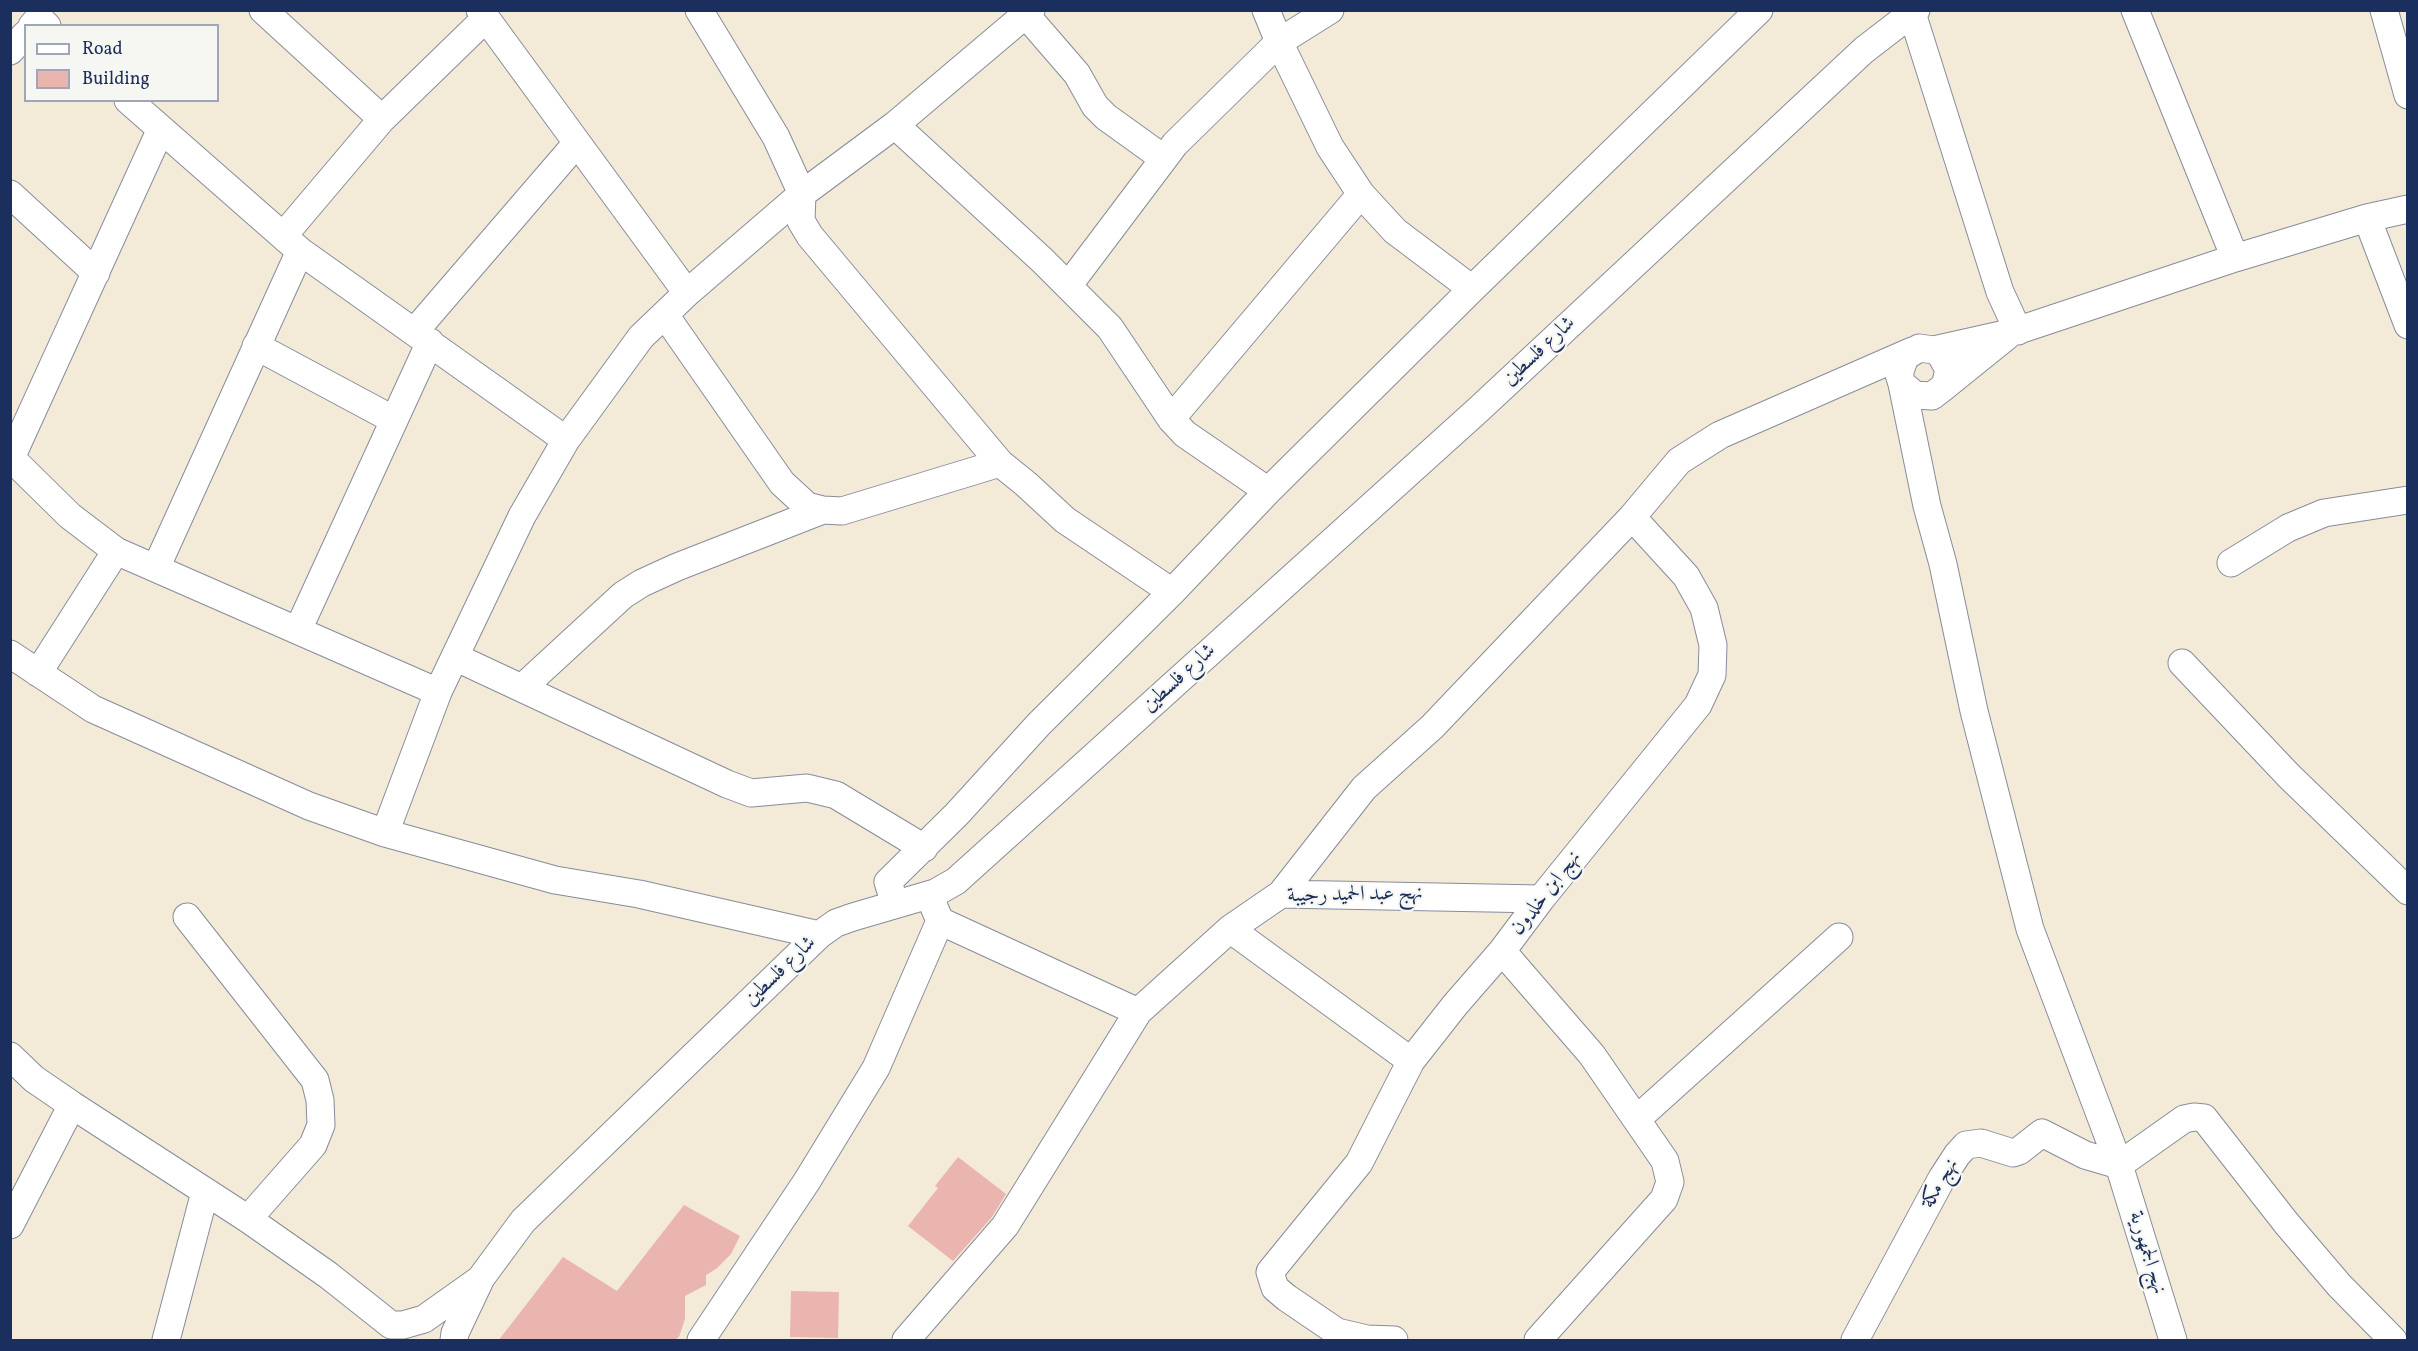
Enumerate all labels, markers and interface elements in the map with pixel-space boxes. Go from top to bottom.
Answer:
legend [24,24,219,102]
text: Road [82,37,123,62]
text: Building [82,67,150,92]
street label: شارع فلسطين [1498,312,1582,392]
street label: شارع فلسطين [1138,639,1222,719]
street label: نهج ابن خلدون [1506,847,1588,941]
street label: نهج عبد الحميد رجيبة [1287,882,1423,910]
street label: شارع فلسطين [740,932,822,1012]
street label: نهج مكة [1916,1154,1966,1214]
street label: نهج الجمهورية [2121,1209,2171,1297]

